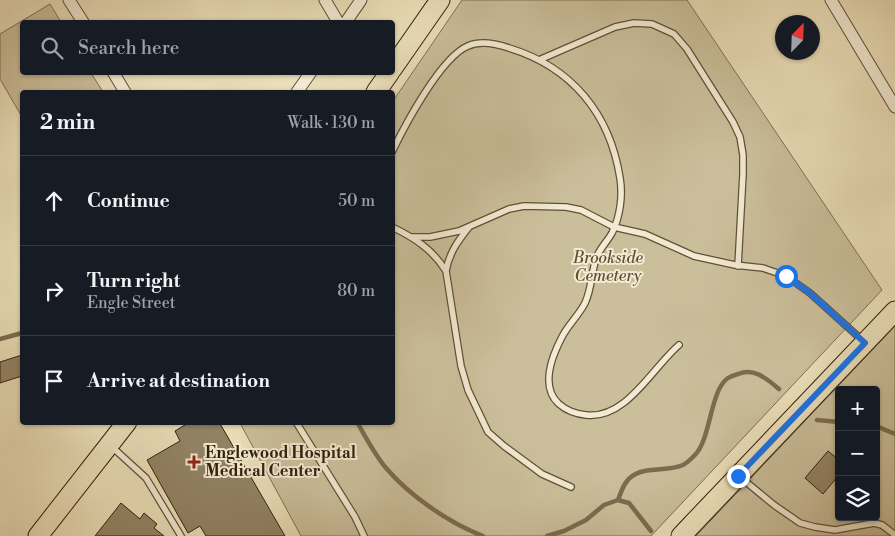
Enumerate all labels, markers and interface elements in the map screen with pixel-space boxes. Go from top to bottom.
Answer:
north arrow [775,15,820,60]
search box [20,20,395,75]
icon: search [38,34,66,62]
text: Search here [78,36,179,60]
text: 2 min [40,110,95,136]
text: Walk · 130 m [287,113,375,133]
icon: ahead [40,187,68,215]
text: Continue [87,189,170,213]
text: 50 m [338,191,375,211]
park label: Brookside Cemetery [572,248,643,286]
route start [775,265,798,288]
text: Turn right [87,269,180,293]
icon: right [40,277,68,305]
text: 80 m [337,281,375,301]
text: Engle Street [87,293,175,313]
icon: arrive [40,367,68,395]
text: Arrive at destination [87,369,270,393]
map controls [835,386,880,521]
button: + [835,386,880,431]
button: − [835,431,880,476]
place label: Englewood Hospital Medical Center [205,443,357,481]
marker: Englewood Hospital Medical Center [187,455,201,469]
route end [727,465,750,488]
button: layers [835,476,880,521]

